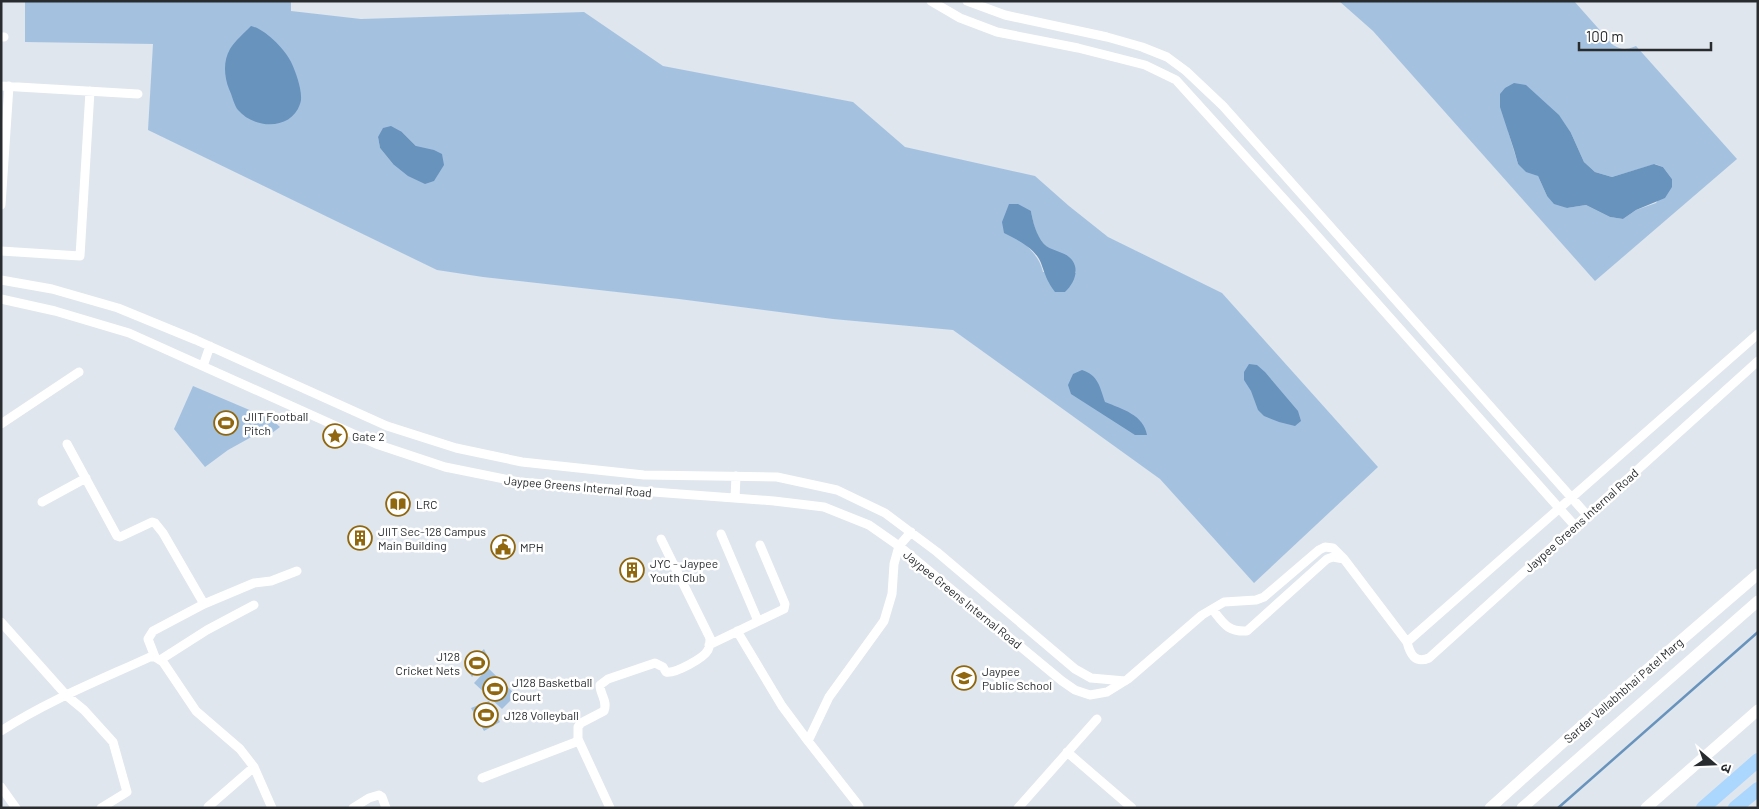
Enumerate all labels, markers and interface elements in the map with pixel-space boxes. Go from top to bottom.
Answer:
scale bar [1579,20,1712,52]
text: 100 m [1586,27,1624,45]
place label: JIIT Football Pitch [244,409,308,437]
sports icon: JIIT Football Pitch [213,410,239,436]
place icon: Gate 2 [322,423,348,449]
place label: Gate 2 [352,429,385,443]
street label: Jaypee Greens Internal Road [1521,465,1641,575]
street label: Jaypee Greens Internal Road [504,473,652,499]
library icon: LRC [385,491,411,517]
place label: LRC [416,497,437,511]
place label: JIIT Sec-128 Campus Main Building [378,524,486,552]
building icon: JIIT Sec-128 Campus Main Building [347,525,373,551]
public building icon: MPH [490,534,516,560]
place label: MPH [520,540,544,554]
street label: Jaypee Greens Internal Road [901,547,1025,651]
place label: JYC - Jaypee Youth Club [650,556,718,584]
building icon: JYC - Jaypee Youth Club [619,557,645,583]
street label: Sardar Vallabhbhai Patel Marg [1561,635,1685,745]
place label: J128 Cricket Nets [396,649,460,677]
sports icon: J128 Cricket Nets [464,650,490,676]
place label: Jaypee Public School [982,664,1052,692]
school or university icon: Jaypee Public School [951,665,977,691]
place label: J128 Basketball Court [512,675,592,703]
sports icon: J128 Basketball Court [482,676,508,702]
sports icon: J128 Volleyball [473,702,499,728]
place label: J128 Volleyball [504,708,579,722]
north arrow [1689,739,1739,789]
text: उ [1717,762,1736,776]

